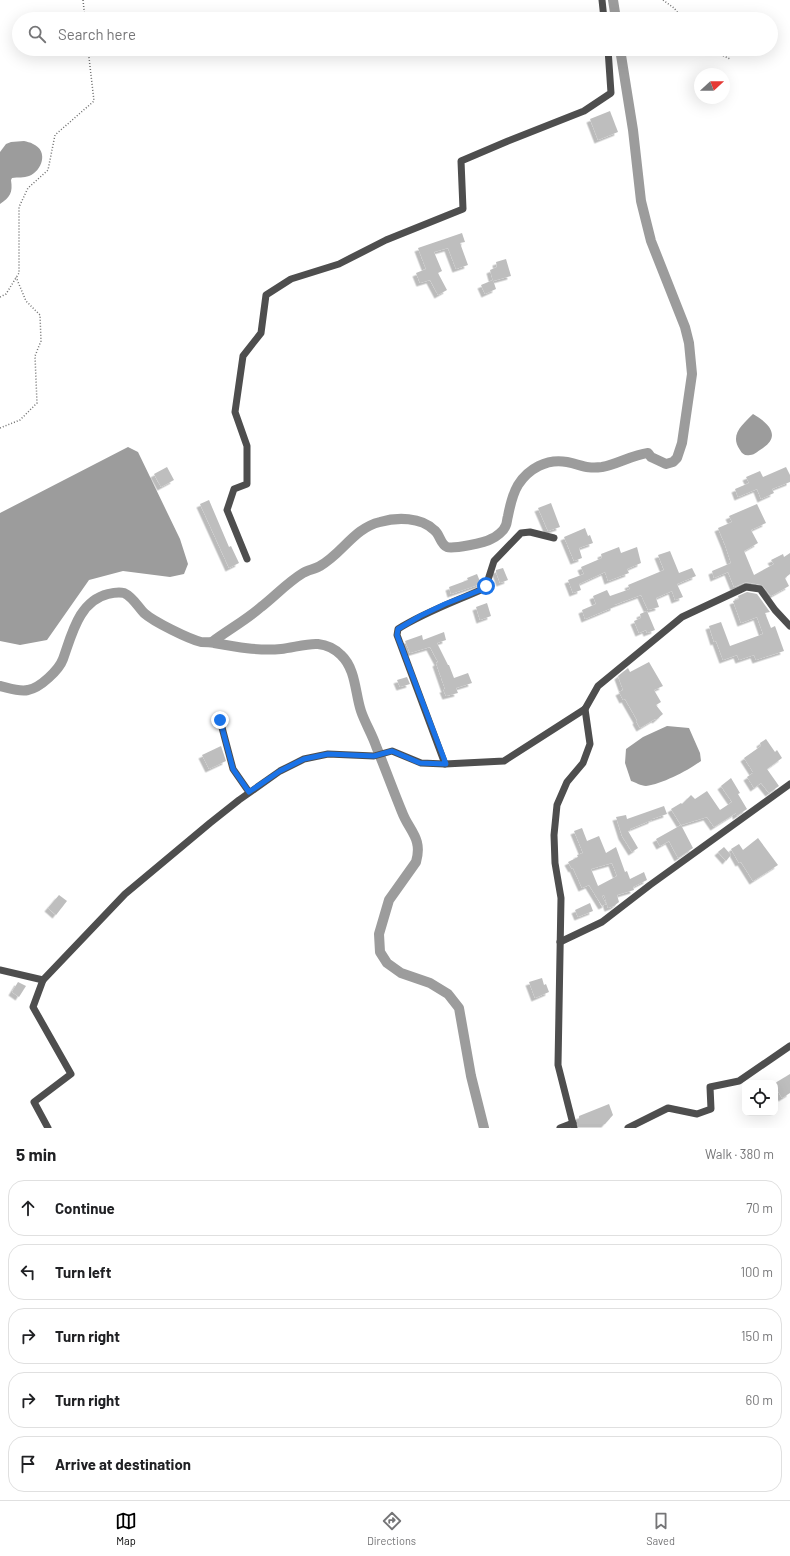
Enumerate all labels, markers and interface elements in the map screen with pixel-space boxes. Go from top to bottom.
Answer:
search box [12,12,778,56]
icon: search [26,23,48,45]
text: Search here [58,25,136,43]
north arrow [694,68,730,104]
route start [477,577,495,595]
route end [211,711,229,729]
map controls [742,1080,778,1116]
button: locate [742,1080,778,1116]
text: 5 min [16,1144,56,1164]
text: Walk · 380 m [705,1146,774,1162]
icon: ahead [17,1197,39,1219]
text: Continue [55,1199,115,1217]
text: 70 m [746,1200,773,1216]
icon: left [17,1261,39,1283]
text: Turn left [55,1263,111,1281]
text: 100 m [740,1264,773,1280]
icon: right [17,1325,39,1347]
text: Turn right [55,1327,120,1345]
text: 150 m [741,1328,773,1344]
icon: right [17,1389,39,1411]
text: Turn right [55,1391,120,1409]
text: 60 m [746,1392,773,1408]
icon: arrive [17,1453,39,1475]
text: Arrive at destination [55,1455,191,1473]
tab: Map [115,1510,137,1547]
tab: Directions [367,1510,416,1547]
tab: Saved [646,1510,675,1547]

